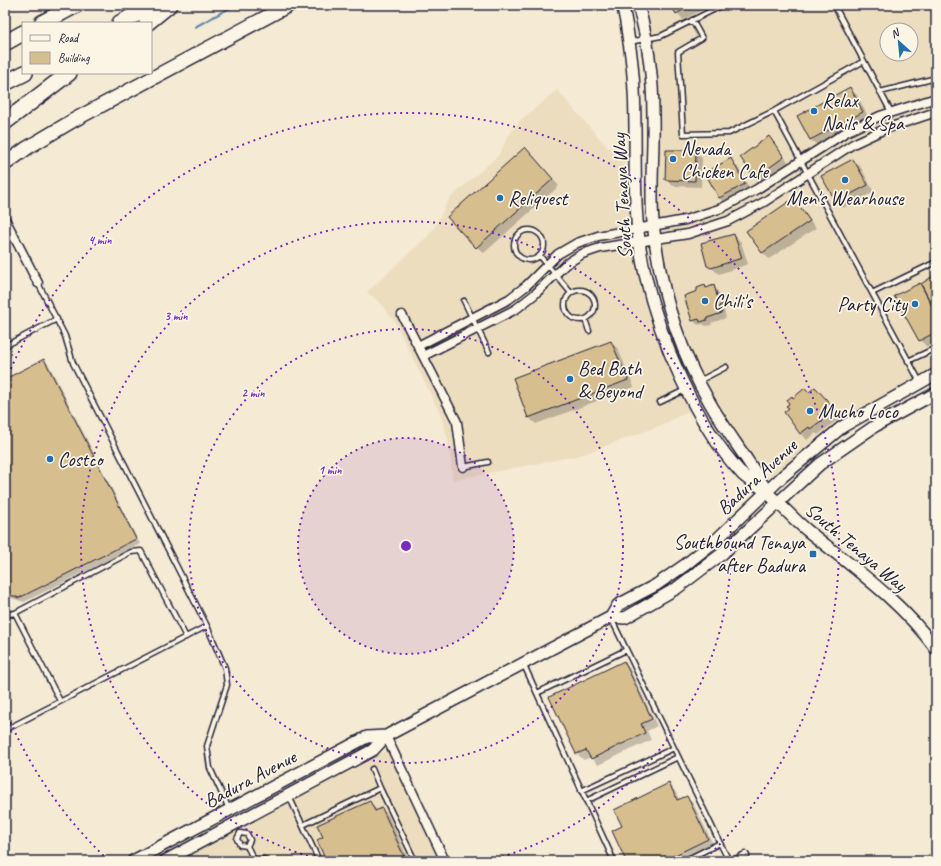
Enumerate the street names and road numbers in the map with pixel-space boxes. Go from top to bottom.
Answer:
street label: South Tenaya Way [606,131,638,259]
street label: Badura Avenue [712,432,803,520]
street label: South Tenaya Way [800,497,913,598]
street label: Badura Avenue [200,744,302,814]

